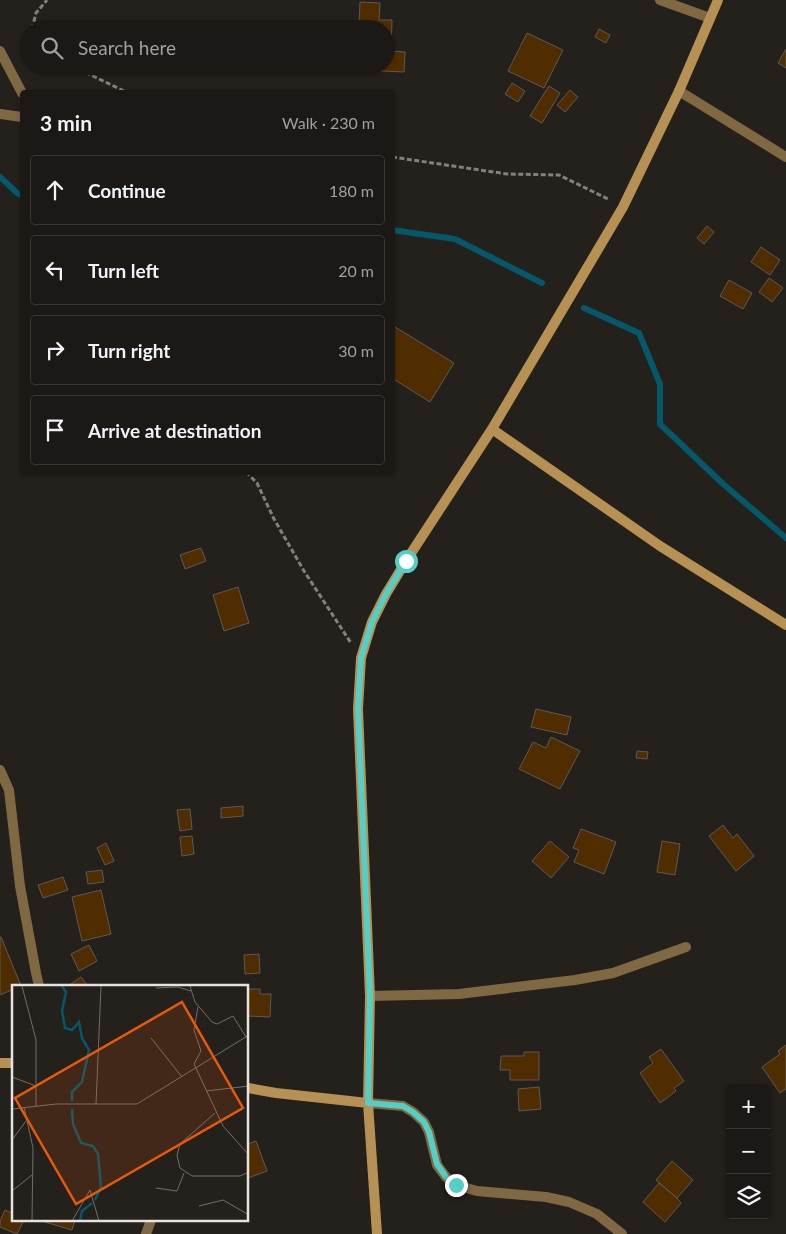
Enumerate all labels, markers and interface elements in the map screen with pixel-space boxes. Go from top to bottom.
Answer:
search box [20,20,395,75]
icon: search [38,34,66,62]
text: Search here [78,36,176,59]
text: 3 min [40,110,92,135]
text: Walk · 230 m [282,113,375,132]
icon: ahead [41,176,69,204]
text: Continue [88,179,166,202]
text: 180 m [329,181,374,200]
icon: left [41,256,69,284]
text: Turn left [88,259,159,282]
text: 20 m [338,261,374,280]
icon: right [41,336,69,364]
text: Turn right [88,339,170,362]
text: 30 m [338,341,374,360]
icon: arrive [41,416,69,444]
text: Arrive at destination [88,419,261,442]
route start [395,550,418,573]
inset map [12,985,249,1222]
map controls [726,1084,771,1219]
button: + [726,1084,771,1129]
button: − [726,1129,771,1174]
route end [445,1174,468,1197]
button: layers [726,1174,771,1219]

